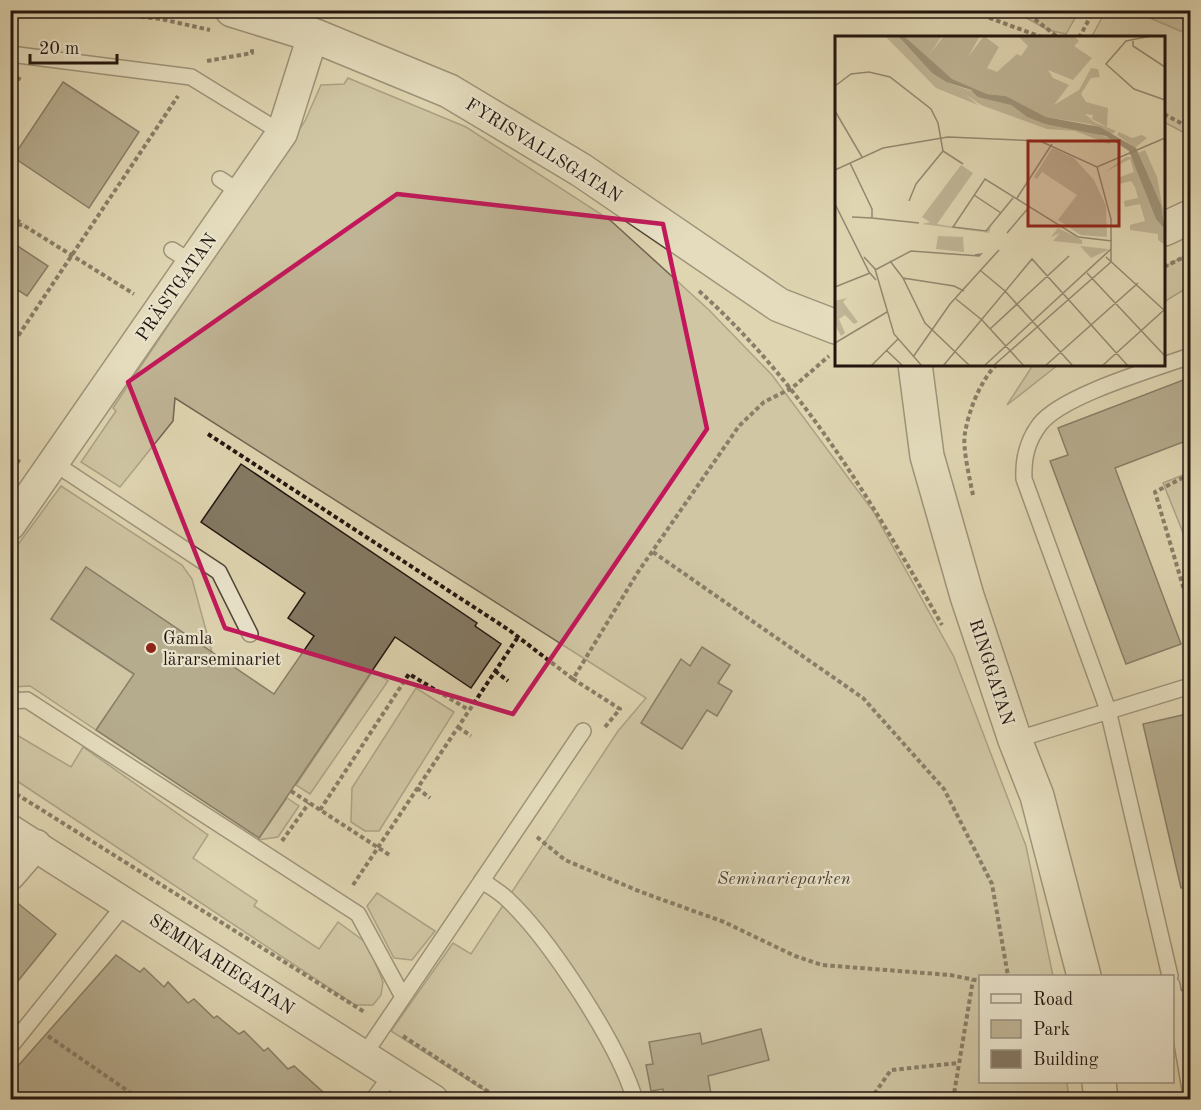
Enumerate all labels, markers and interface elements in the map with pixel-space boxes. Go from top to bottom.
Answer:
scale bar [30,27,117,65]
inset map [835,36,1165,366]
text: 20 m [39,40,79,58]
street label: FYRISVALLSGATAN [462,95,625,206]
street label: PRÄSTGATAN [131,229,221,345]
street label: RINGGATAN [965,617,1017,728]
place label: Gamla lärarseminariet [163,630,281,669]
marker: Gamla lärarseminariet [144,641,158,655]
park label: Seminarieparken [717,870,851,888]
street label: SEMINARIEGATAN [146,911,297,1018]
legend [979,975,1174,1083]
text: Road [1033,991,1073,1009]
text: Park [1033,1021,1070,1039]
text: Building [1033,1051,1099,1069]

